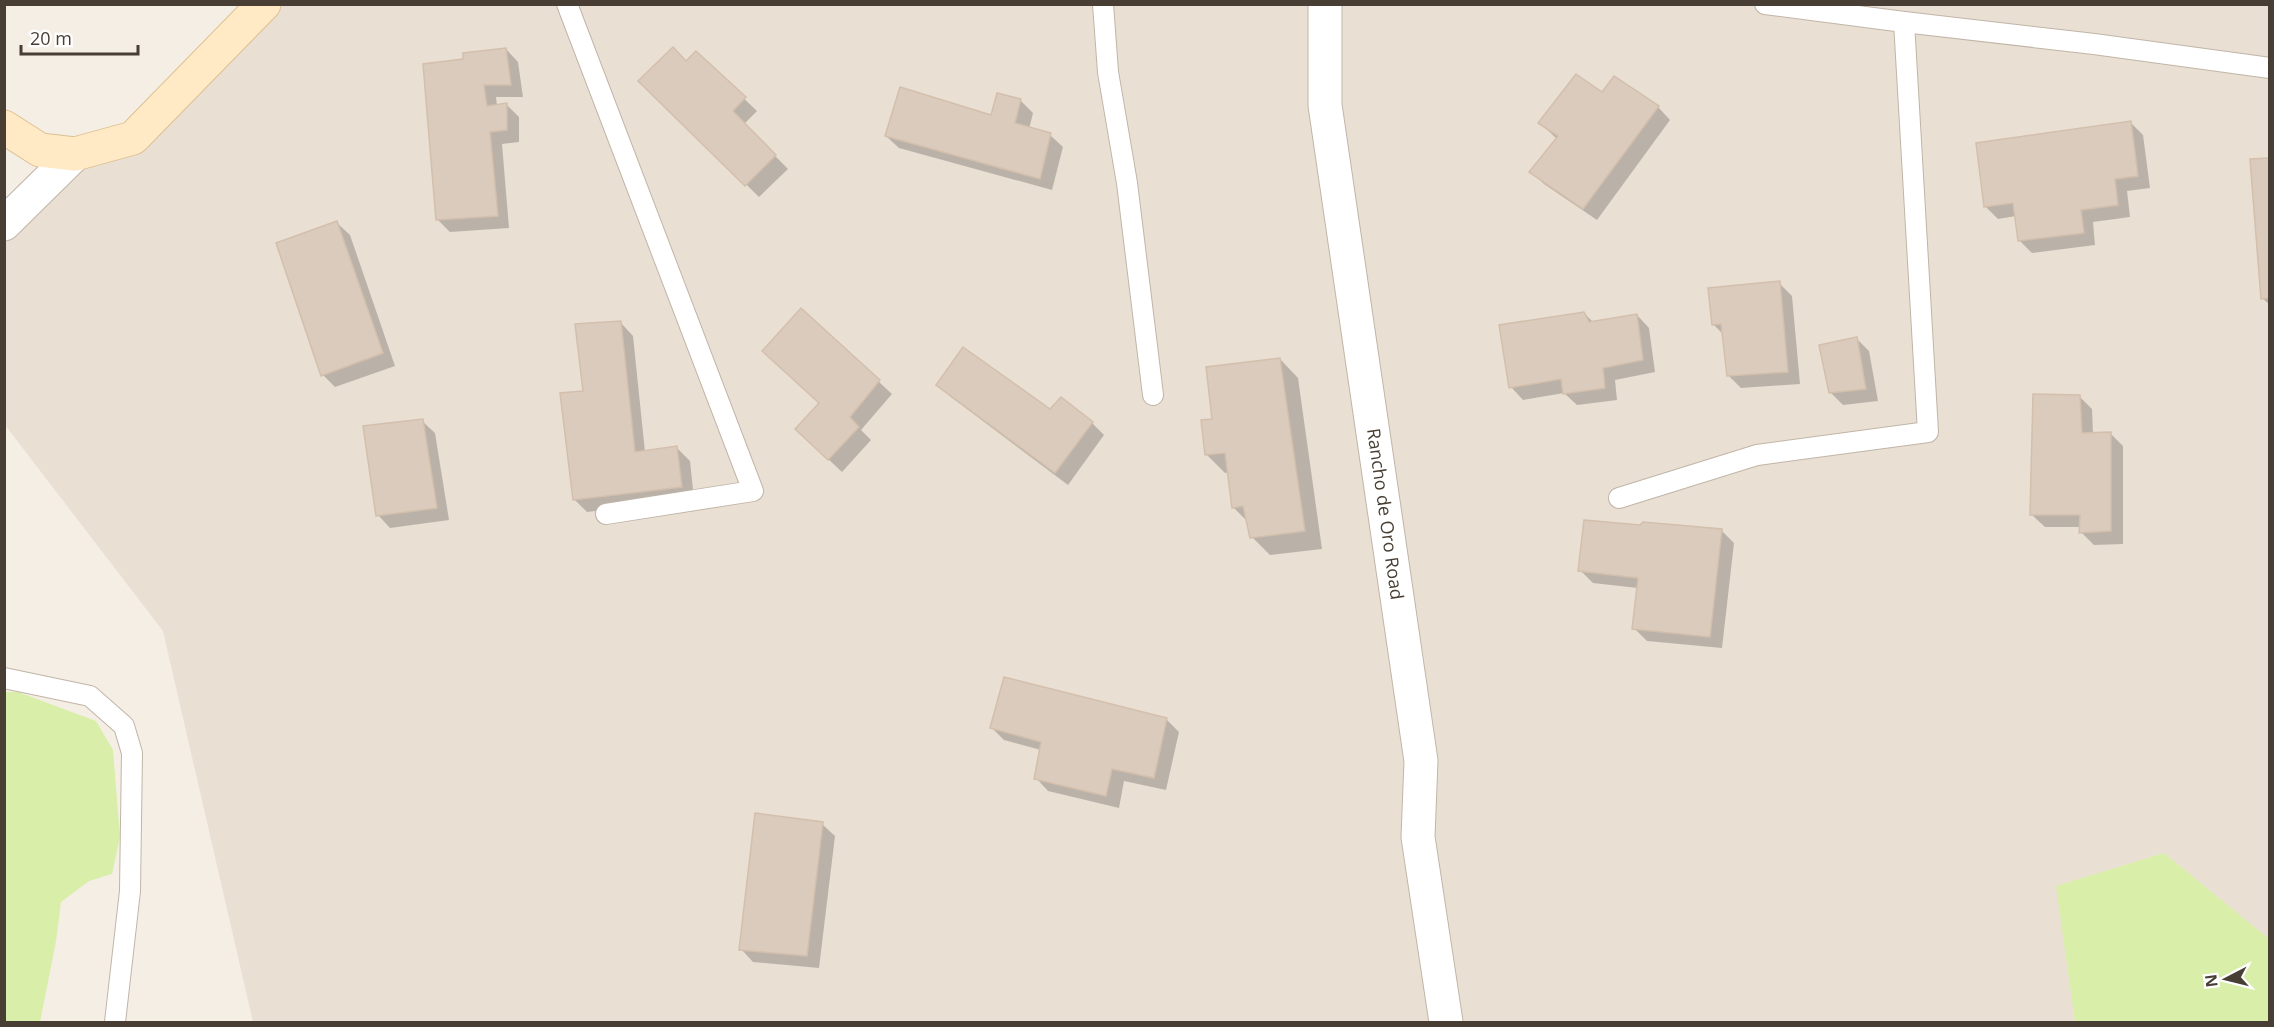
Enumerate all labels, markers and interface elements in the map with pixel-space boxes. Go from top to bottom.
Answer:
scale bar [21,18,138,56]
text: 20 m [30,26,72,50]
street label: Rancho de Oro Road [1362,427,1410,601]
north arrow [2196,949,2256,1009]
text: N [2199,973,2223,989]

